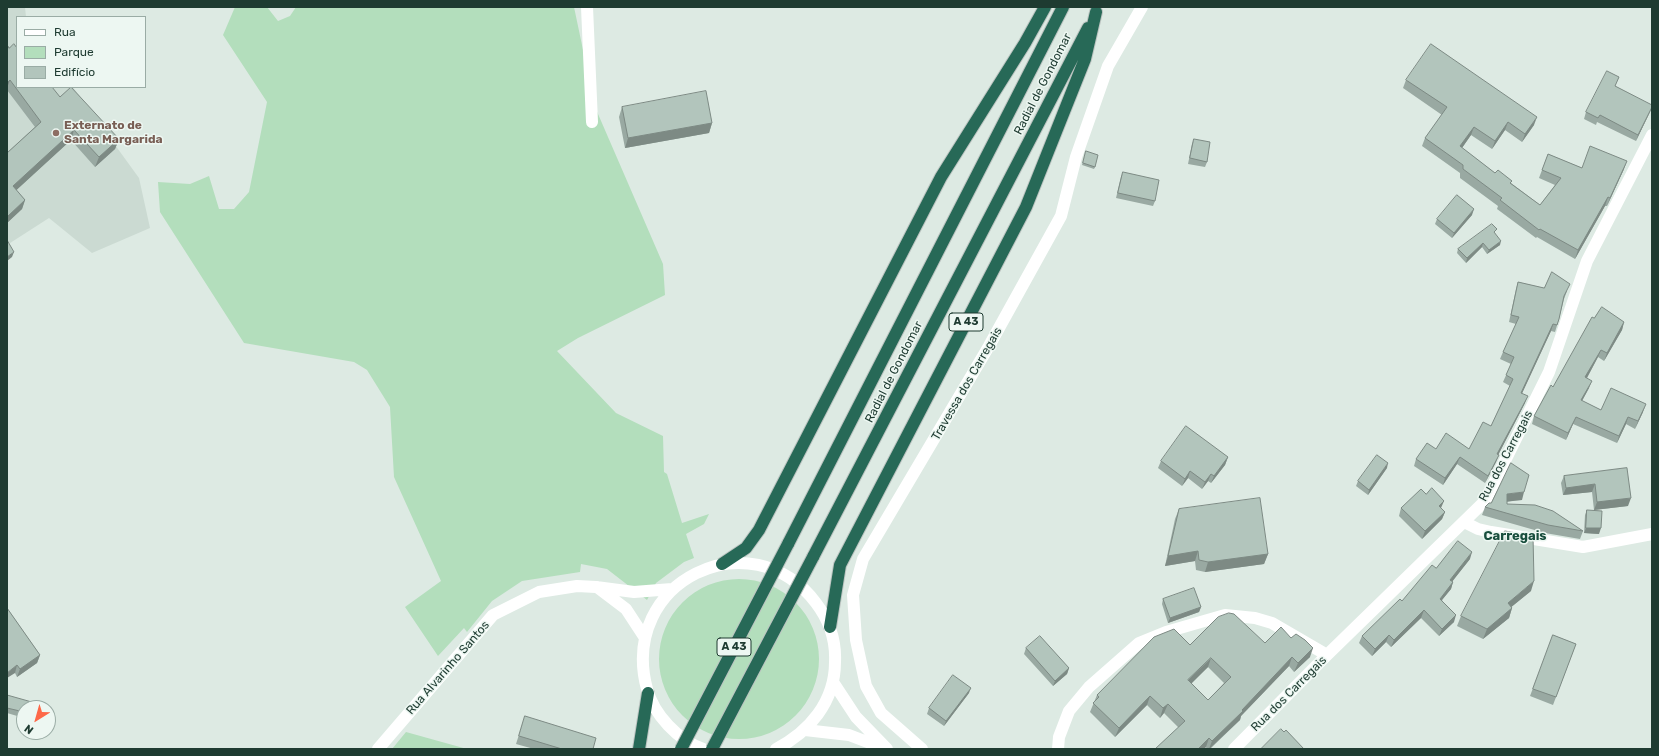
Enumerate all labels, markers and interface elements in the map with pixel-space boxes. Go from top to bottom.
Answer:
legend [16,16,146,88]
text: Rua [54,25,76,39]
street label: Radial de Gondomar [1011,31,1075,137]
text: Parque [54,45,94,59]
text: Edifício [54,65,95,79]
place label: Externato de Santa Margarida [64,119,163,147]
marker: Externato de Santa Margarida [51,128,61,138]
road number: A 43 [949,313,983,331]
street label: Radial de Gondomar [862,319,926,425]
street label: Travessa dos Carregais [929,325,1005,443]
street label: Rua dos Carregais [1476,408,1536,504]
district label: Carregais [1483,528,1547,544]
street label: Rua Alvarinho Santos [403,618,493,718]
road number: A 43 [717,638,751,656]
street label: Rua dos Carregais [1248,653,1330,735]
north arrow [16,700,56,740]
text: N [22,722,36,737]

